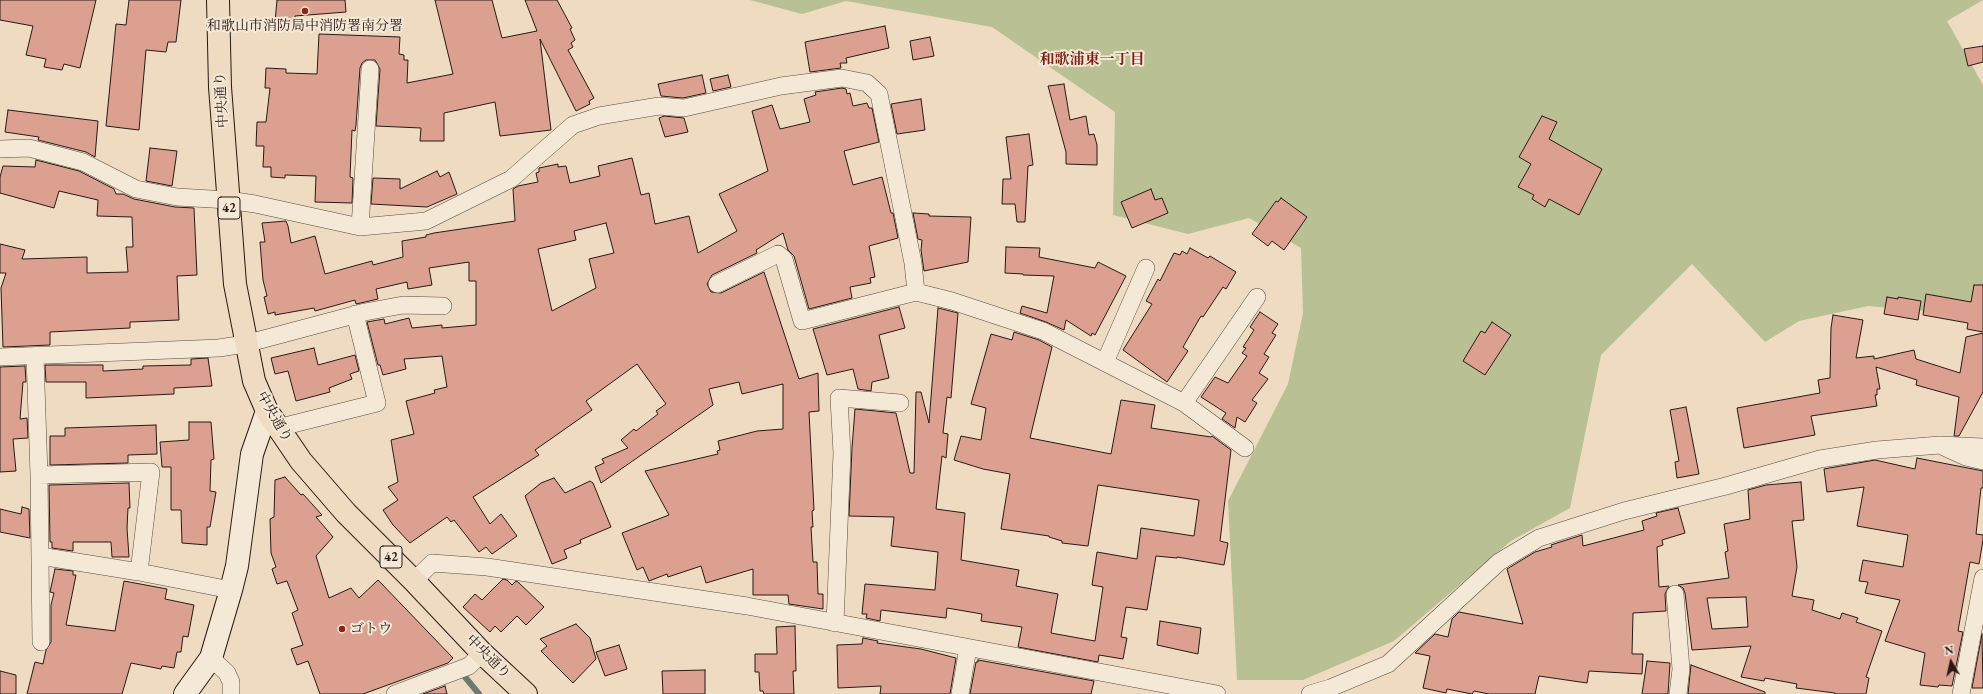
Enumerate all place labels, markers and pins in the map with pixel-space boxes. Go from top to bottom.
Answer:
marker: 和歌山市消防局中消防署南分署 [300,6,310,16]
place label: 和歌山市消防局中消防署南分署 [207,18,403,34]
place label: ゴトウ [350,621,392,637]
marker: ゴトウ [337,624,347,634]

